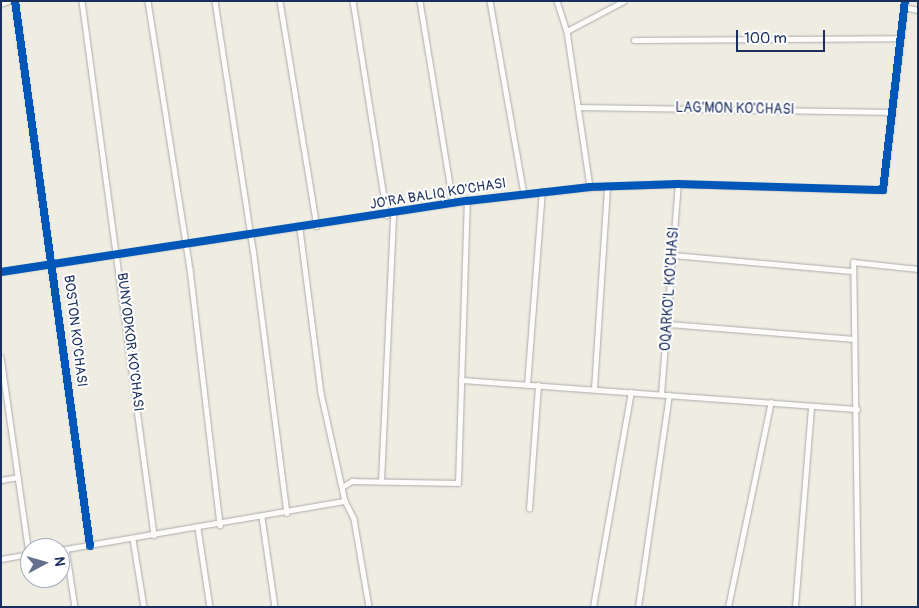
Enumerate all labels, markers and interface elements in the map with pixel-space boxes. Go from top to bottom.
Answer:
scale bar [739,20,828,52]
text: 100 m [744,29,787,48]
street label: LAG'MON KO'CHASI [675,100,795,118]
street label: JO'RA BALIQ KO'CHASI [369,175,507,213]
street label: OQARKO'L KO'CHASI [657,226,683,352]
street label: BUNYODKOR KO'CHASI [113,272,147,412]
street label: BOSTON KO'CHASI [60,274,90,388]
north arrow [20,538,70,588]
text: N [50,556,68,567]

